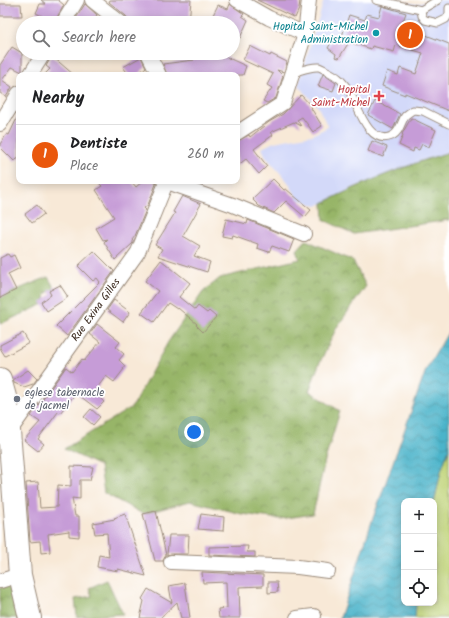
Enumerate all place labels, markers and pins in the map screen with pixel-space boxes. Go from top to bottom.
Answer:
place label: Hopital Saint-Michel Administration [273,18,368,49]
pin: 1 [397,20,423,50]
marker: Hopital Saint-Michel Administration [371,28,381,38]
place label: Hopital Saint-Michel [311,81,370,112]
marker: Hopital Saint-Michel [373,90,385,102]
place label: eglese tabernacle de jacmel [25,384,104,415]
marker: eglese tabernacle de jacmel [12,394,22,404]

